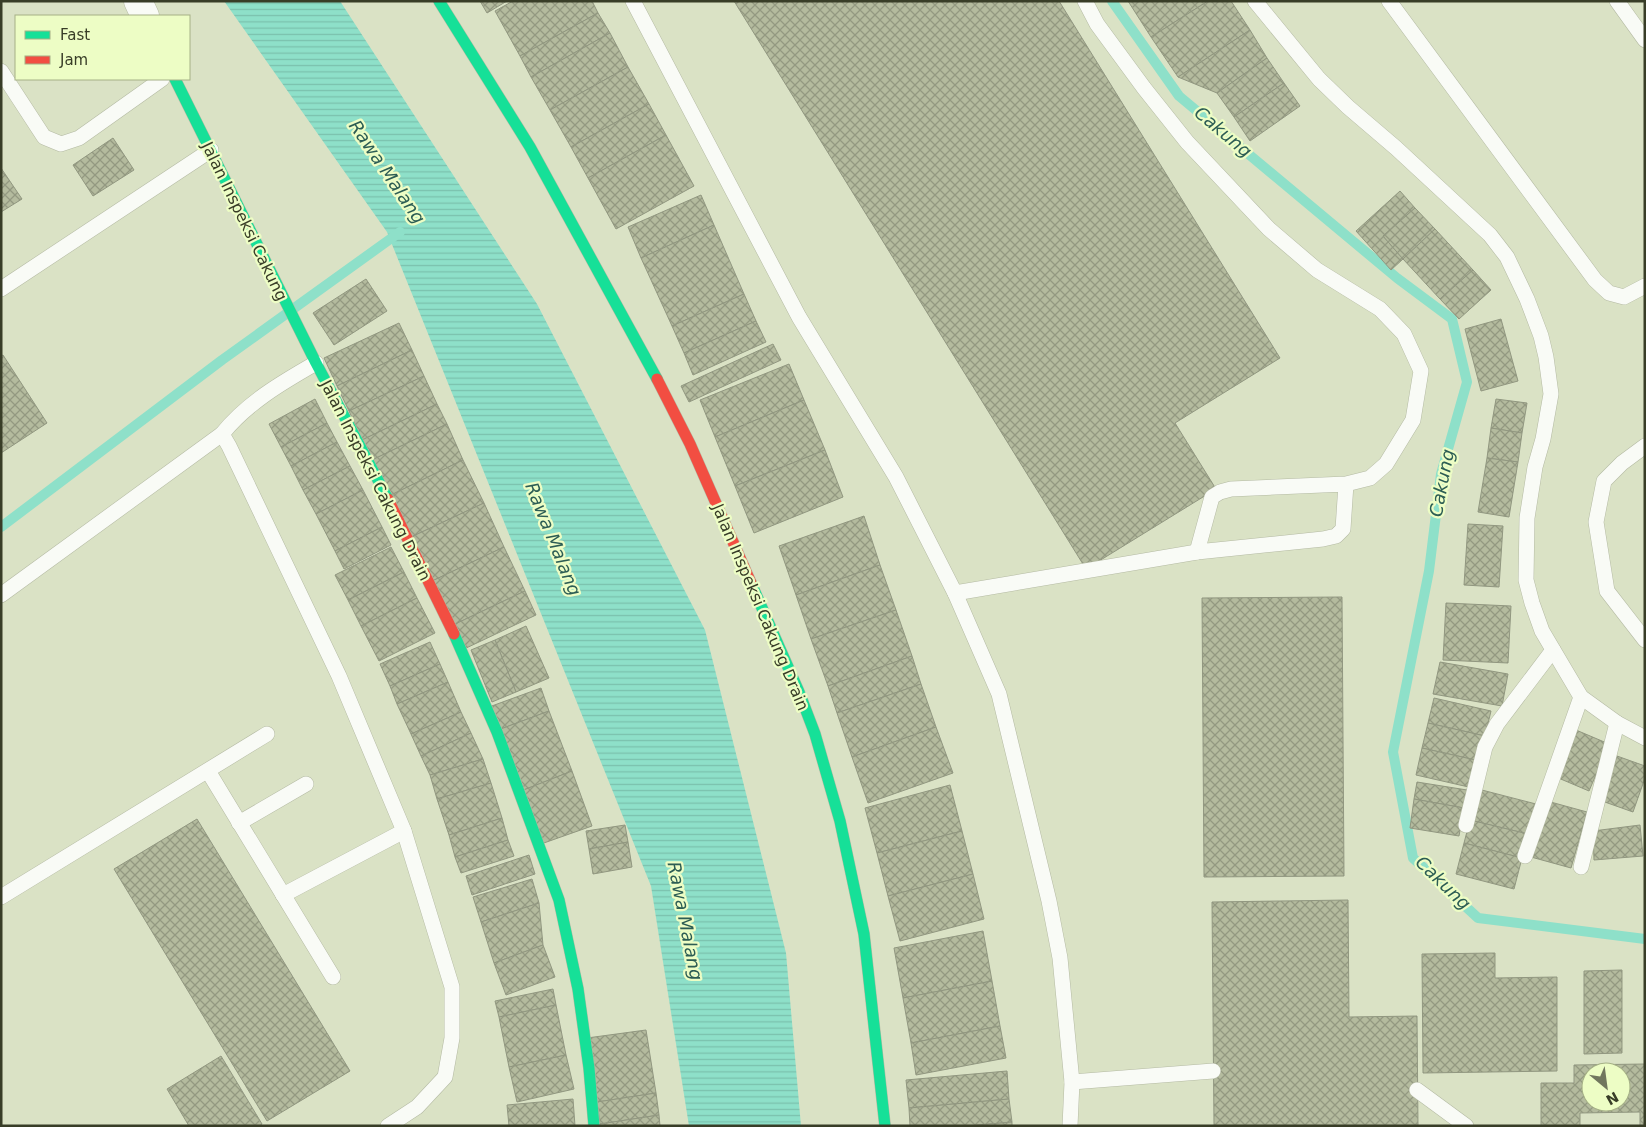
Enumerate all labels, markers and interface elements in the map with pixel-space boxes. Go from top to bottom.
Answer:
legend [15,15,190,80]
text: Fast [60,26,90,44]
text: Jam [59,51,88,69]
water label: Cakung [1190,102,1256,162]
water label: Rawa Malang [345,116,430,228]
street label: Jalan Inspeksi Cakung [197,138,291,304]
street label: Jalan Inspeksi Cakung Drain [316,376,435,584]
water label: Cakung [1425,447,1458,518]
water label: Rawa Malang [521,479,586,599]
street label: Jalan Inspeksi Cakung Drain [708,500,813,713]
water label: Cakung [1412,851,1475,914]
water label: Rawa Malang [664,860,707,982]
north arrow [1581,1062,1631,1112]
text: N [1603,1089,1621,1108]

